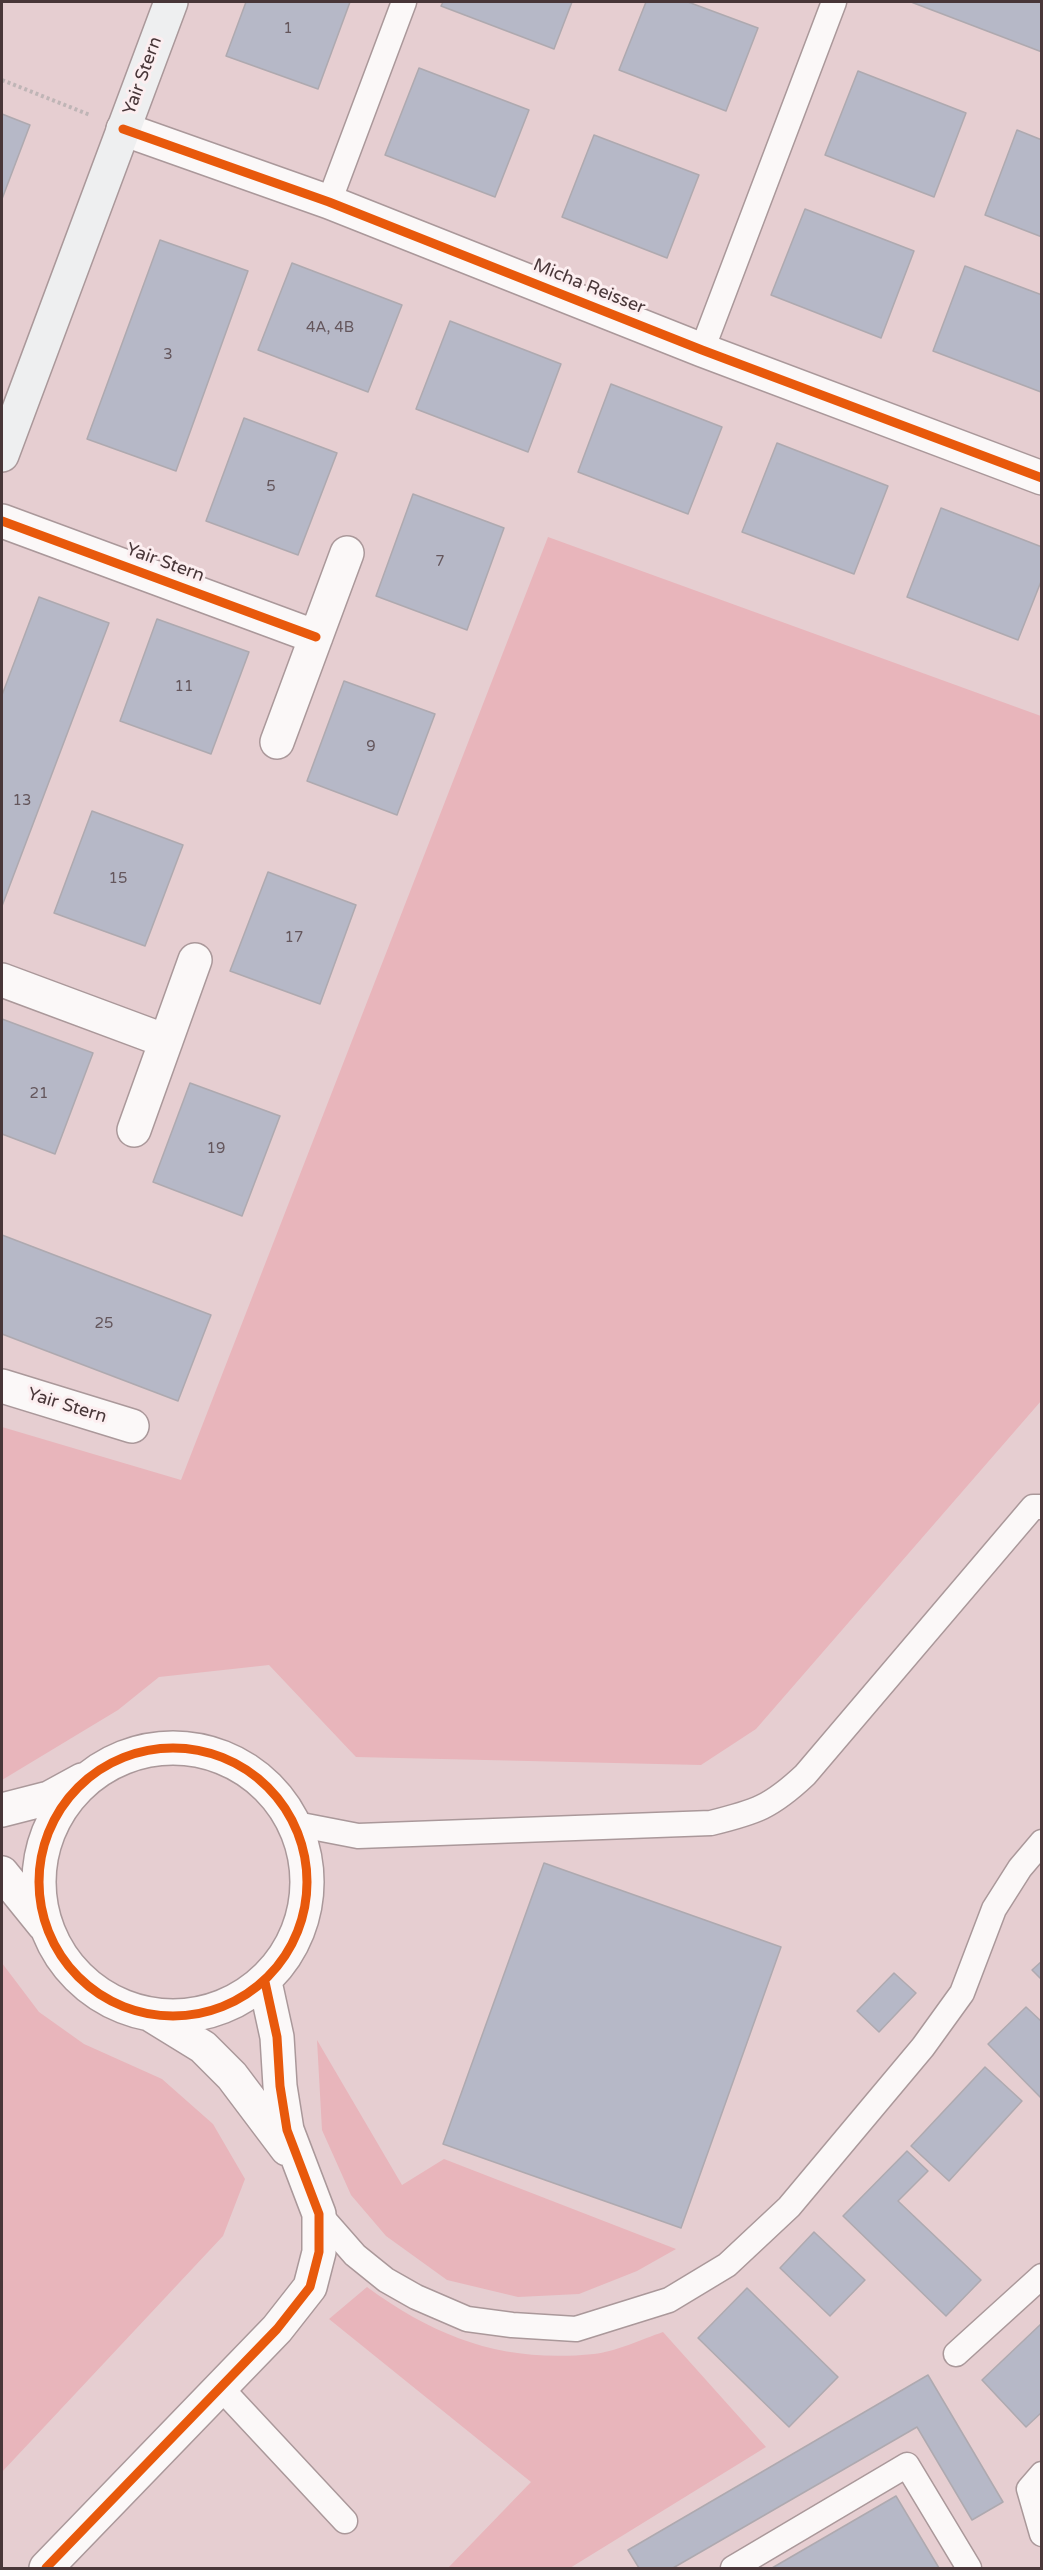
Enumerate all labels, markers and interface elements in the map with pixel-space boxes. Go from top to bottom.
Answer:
house number: 1 [283,20,293,38]
street label: Yair Stern [119,34,167,118]
street label: Micha Reisser [530,255,648,319]
house number: 4A, 4B [306,319,354,337]
house number: 3 [163,346,173,364]
house number: 5 [266,478,276,496]
street label: Yair Stern [123,539,207,587]
house number: 7 [435,553,445,571]
house number: 11 [175,678,193,696]
house number: 9 [366,738,376,756]
house number: 13 [13,792,31,810]
house number: 15 [109,870,127,888]
house number: 17 [285,929,303,947]
house number: 21 [30,1085,48,1103]
house number: 19 [207,1140,225,1158]
house number: 25 [95,1315,113,1333]
street label: Yair Stern [25,1384,109,1428]

